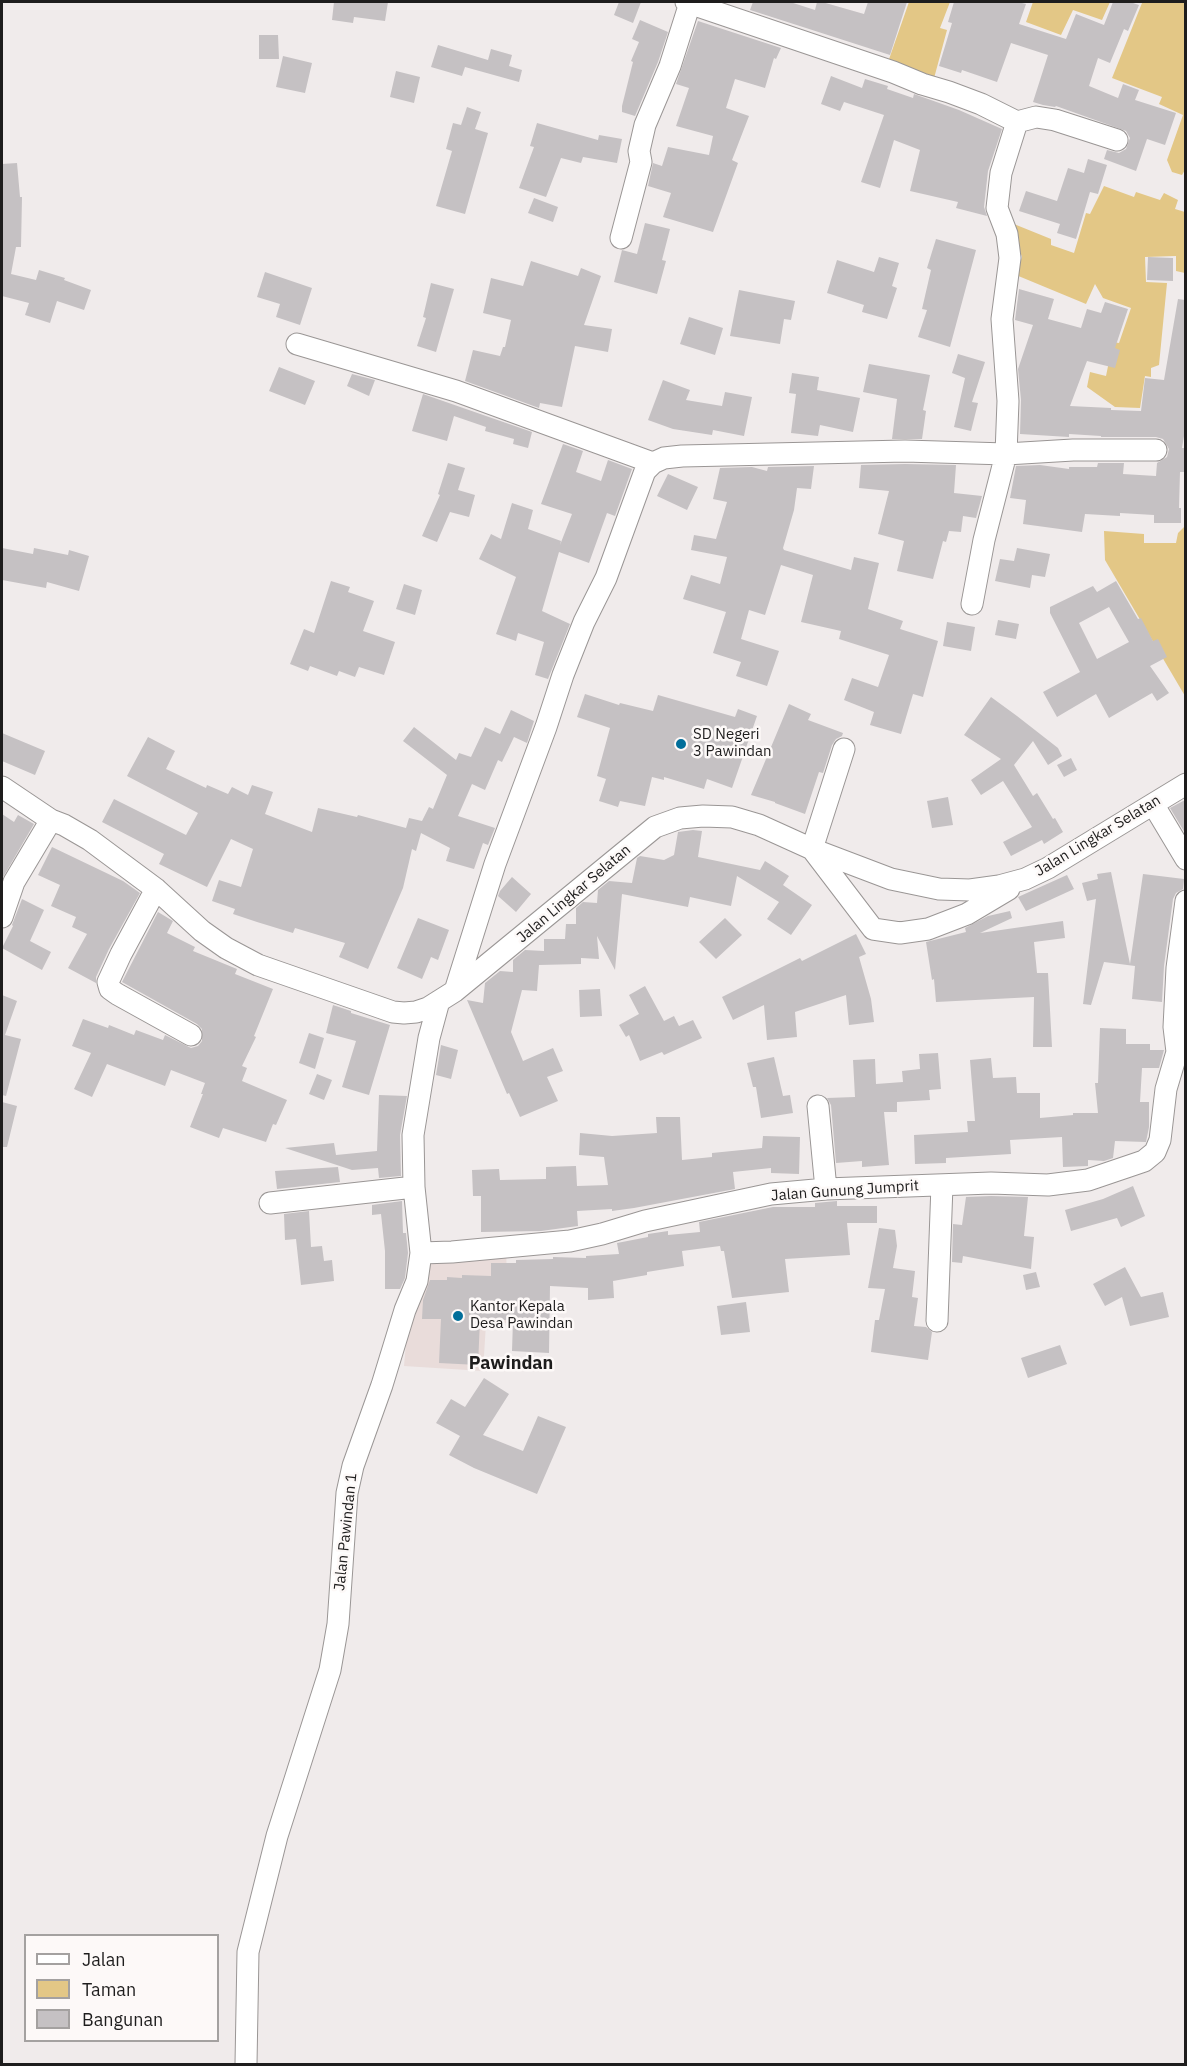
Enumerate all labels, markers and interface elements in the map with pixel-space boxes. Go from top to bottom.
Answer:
place label: SD Negeri 3 Pawindan [693,726,771,761]
marker: SD Negeri 3 Pawindan [674,737,688,751]
street label: Jalan Lingkar Selatan [1032,791,1164,881]
street label: Jalan Lingkar Selatan [513,841,635,947]
street label: Jalan Gunung Jumprit [770,1177,920,1205]
place label: Kantor Kepala Desa Pawindan [470,1298,573,1333]
marker: Kantor Kepala Desa Pawindan [451,1309,465,1323]
district label: Pawindan [469,1353,553,1375]
street label: Jalan Pawindan 1 [331,1472,361,1592]
legend [24,1934,219,2042]
text: Jalan [82,1948,126,1971]
text: Taman [82,1978,136,2001]
text: Bangunan [82,2008,163,2031]

